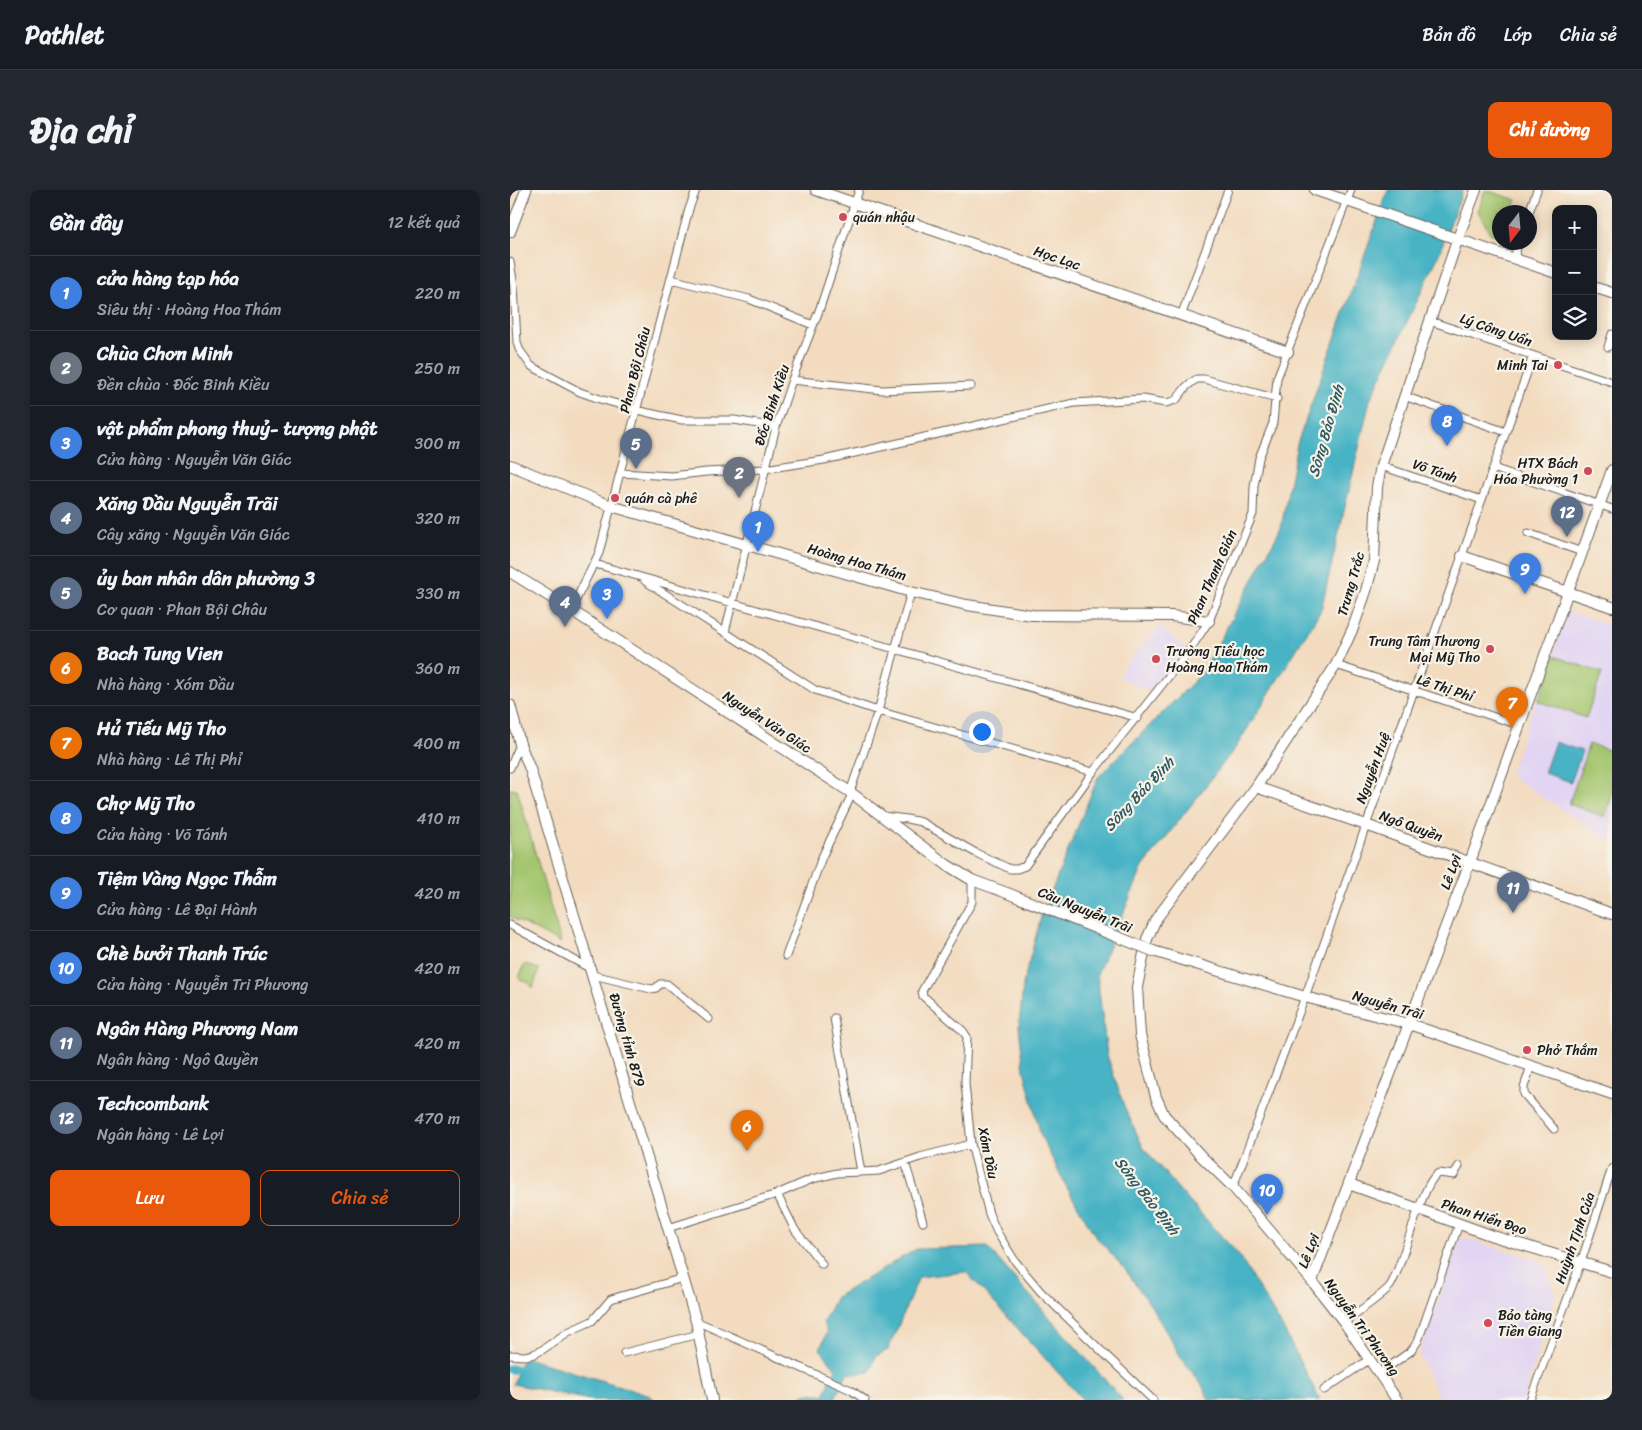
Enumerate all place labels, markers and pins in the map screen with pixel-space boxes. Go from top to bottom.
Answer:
place label: quán nhậu [853,205,916,230]
marker: quán nhậu [837,211,849,223]
place label: Minh Tai [1497,353,1549,378]
marker: Minh Tai [1552,359,1564,371]
pin: 8 [1431,405,1463,446]
pin: 5 [620,428,652,469]
place label: HTX Bách Hóa Phường 1 [1494,451,1578,492]
pin: 2 [723,457,755,498]
marker: HTX Bách Hóa Phường 1 [1582,465,1594,477]
place label: quán cà phê [625,486,697,511]
marker: quán cà phê [609,492,621,504]
pin: 12 [1551,496,1583,537]
pin: 1 [742,511,774,552]
pin: 9 [1509,553,1541,594]
pin: 3 [591,578,623,619]
pin: 4 [549,586,581,627]
place label: Trung Tâm Thương Mại Mỹ Tho [1369,629,1480,670]
place label: Trường Tiểu học Hoàng Hoa Thám [1166,639,1268,680]
marker: Trung Tâm Thương Mại Mỹ Tho [1484,643,1496,655]
marker: Trường Tiểu học Hoàng Hoa Thám [1150,653,1162,665]
pin: 7 [1496,687,1528,728]
pin: 11 [1497,872,1529,913]
place label: Phở Thắm [1537,1038,1598,1063]
marker: Phở Thắm [1521,1044,1533,1056]
pin: 6 [731,1110,763,1151]
pin: 10 [1251,1174,1283,1215]
place label: Bảo tàng Tiền Giang [1498,1303,1562,1344]
marker: Bảo tàng Tiền Giang [1482,1317,1494,1329]

